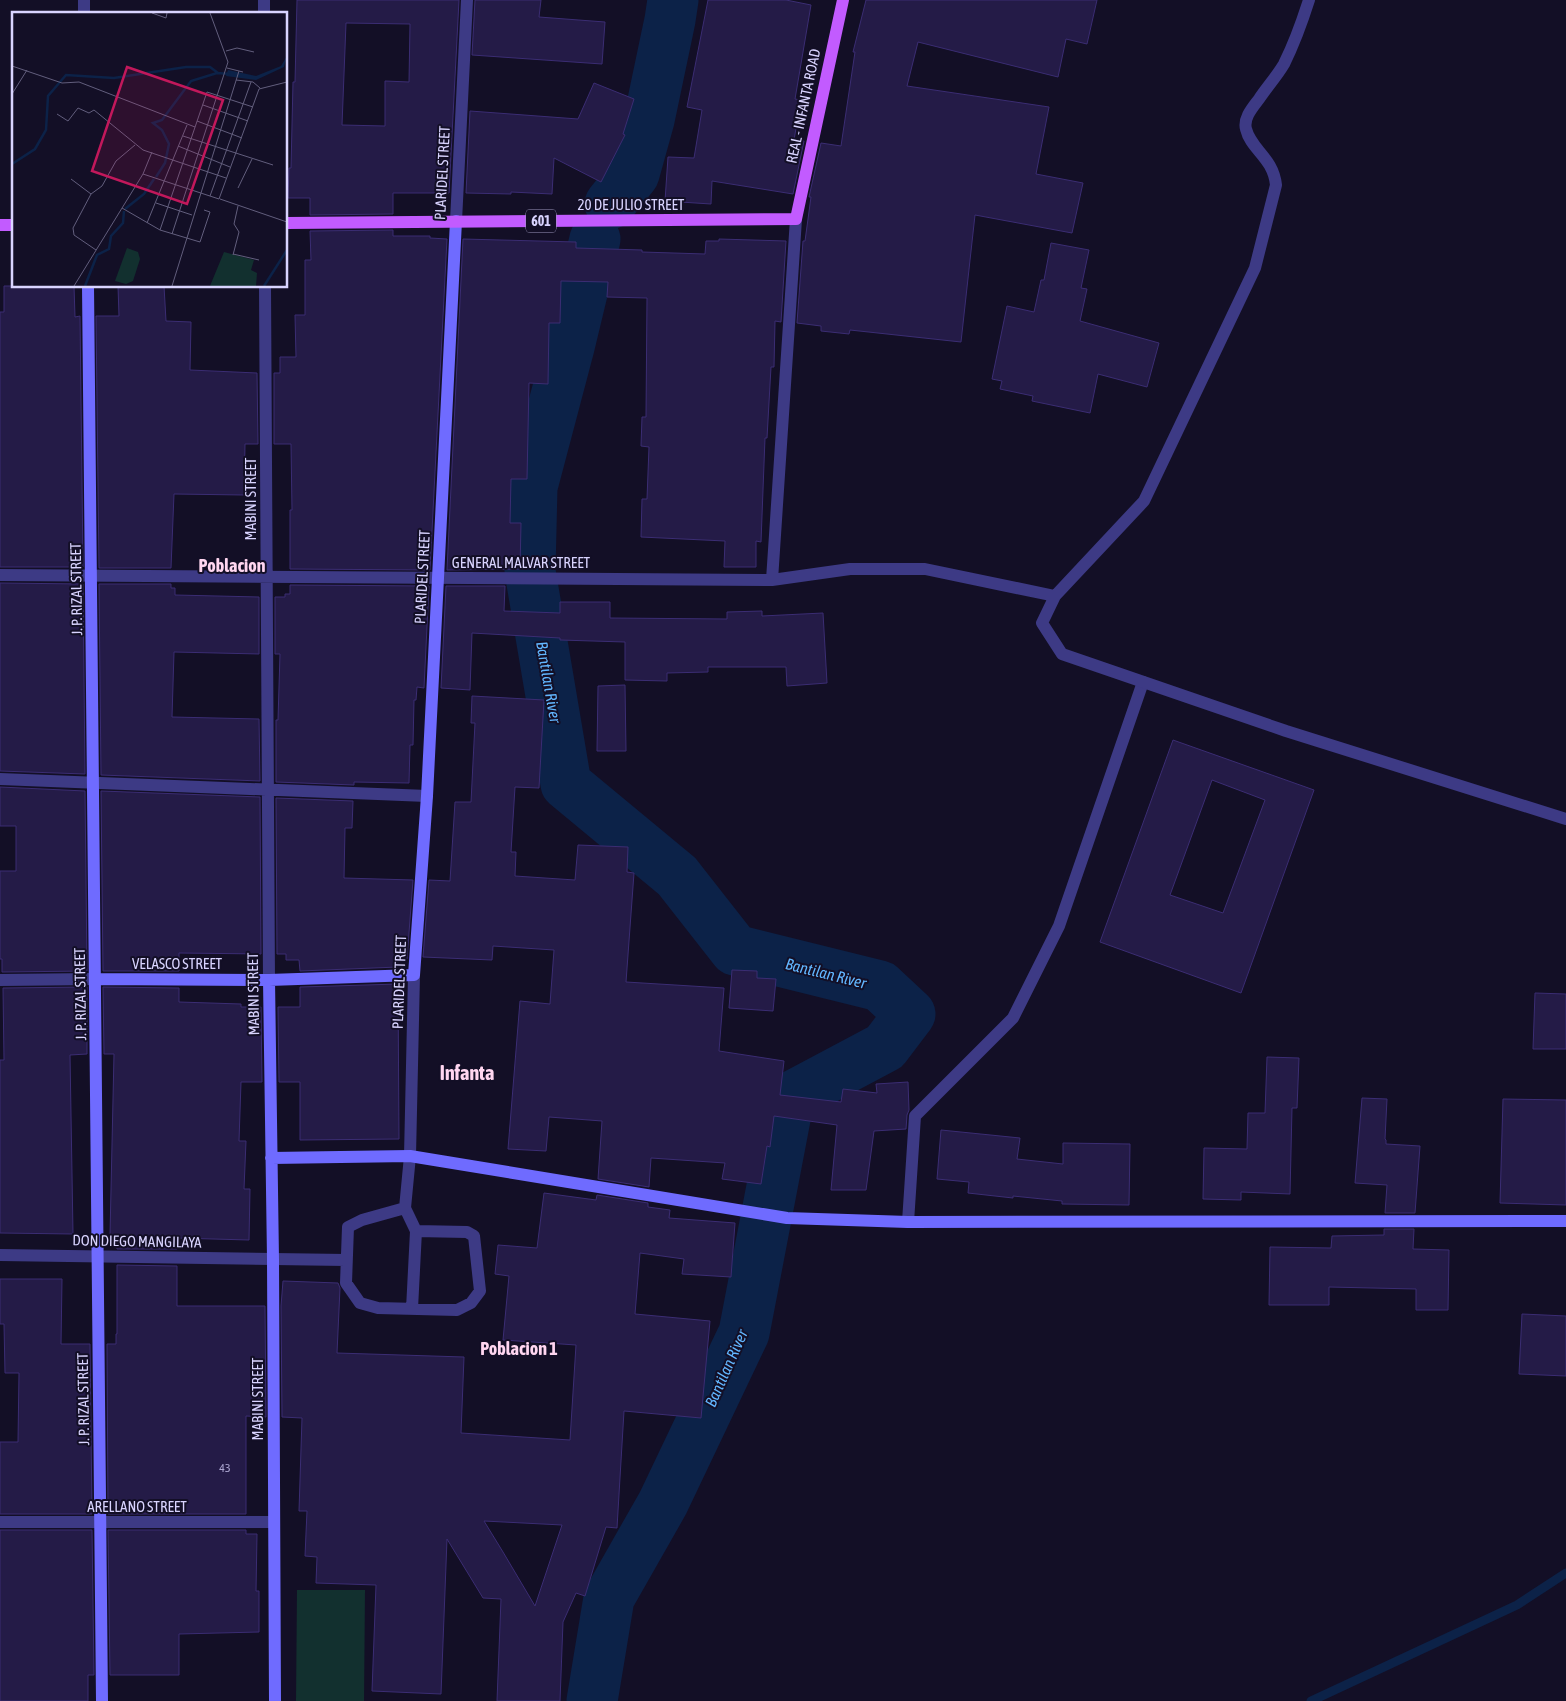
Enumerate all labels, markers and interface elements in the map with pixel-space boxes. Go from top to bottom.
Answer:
inset map [12,12,288,288]
street label: REAL - INFANTA ROAD [783,47,823,165]
street label: PLARIDEL STREET [431,125,453,220]
street label: 20 DE JULIO STREET [578,196,685,213]
road number: 601 [526,210,556,232]
street label: MABINI STREET [242,457,259,540]
street label: PLARIDEL STREET [411,529,433,624]
street label: J. P. RIZAL STREET [67,542,85,635]
street label: GENERAL MALVAR STREET [452,554,591,571]
district label: Poblacion [199,555,266,576]
water label: Bantilan River [533,640,565,725]
street label: PLARIDEL STREET [389,934,409,1029]
street label: J. P. RIZAL STREET [71,947,89,1040]
street label: MABINI STREET [244,952,262,1036]
water label: Bantilan River [784,954,869,992]
street label: VELASCO STREET [132,955,223,972]
district label: Infanta [440,1061,494,1084]
street label: DON DIEGO MANGILAYA [72,1231,202,1251]
water label: Bantilan River [701,1325,752,1409]
district label: Poblacion 1 [480,1338,558,1359]
street label: J. P. RIZAL STREET [74,1352,92,1445]
street label: MABINI STREET [249,1357,266,1440]
house number: 43 [219,1461,231,1475]
street label: ARELLANO STREET [87,1498,187,1515]

